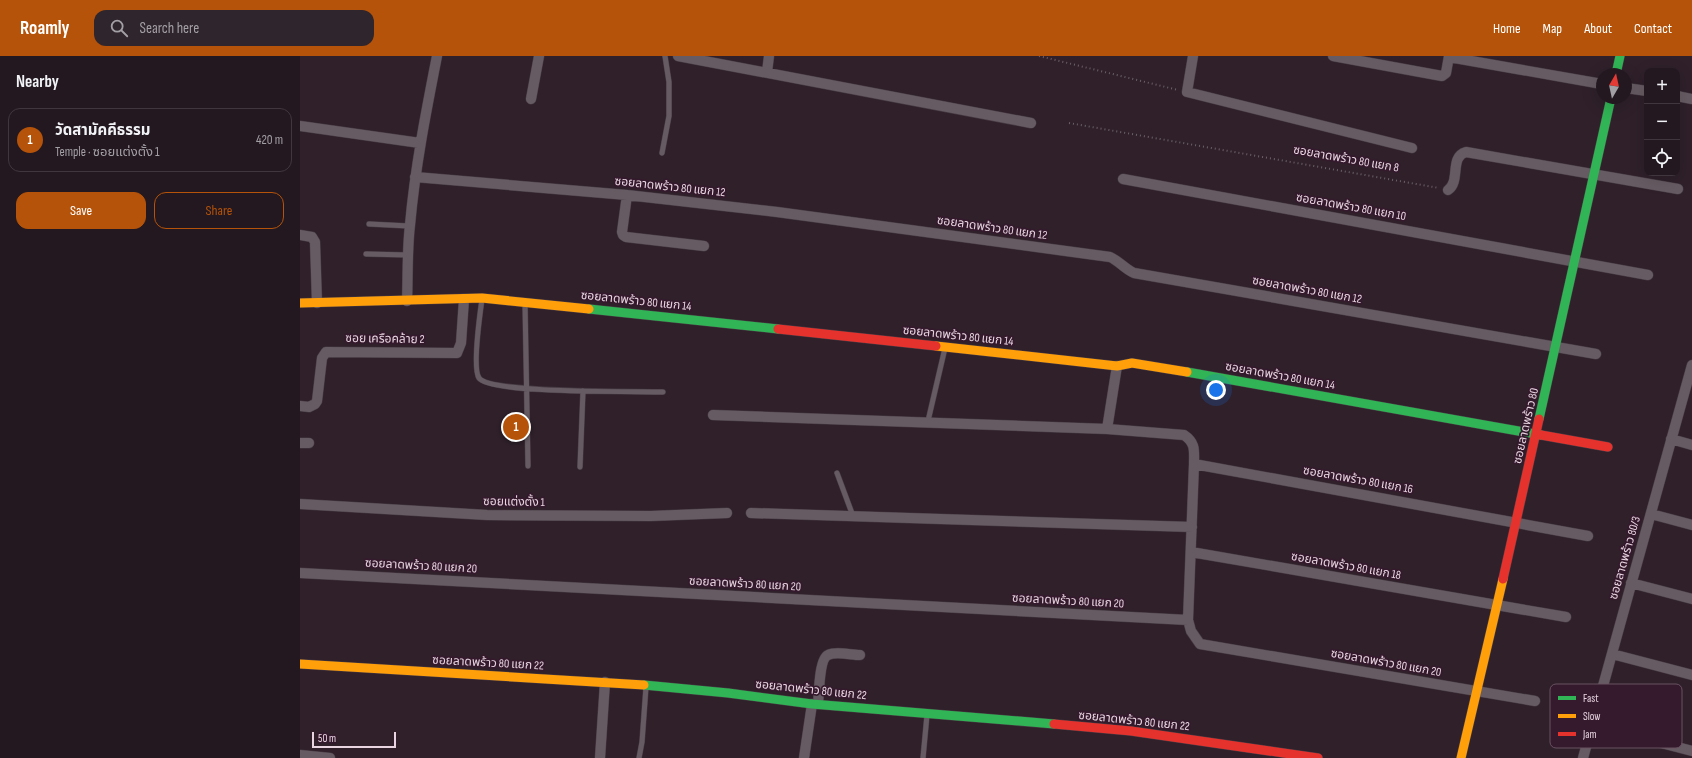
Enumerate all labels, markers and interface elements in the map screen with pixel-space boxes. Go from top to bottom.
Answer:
search box [94,10,374,46]
text: Roamly [20,17,70,40]
icon: search [108,17,130,39]
text: Search here [140,19,199,38]
text: Home [1493,20,1521,37]
text: Map [1543,20,1562,37]
text: About [1584,20,1612,37]
text: Contact [1634,20,1672,37]
north arrow [1596,68,1632,104]
map controls [1644,68,1680,176]
button: + [1644,68,1680,104]
text: Nearby [16,72,59,92]
button: − [1644,104,1680,140]
text: วัดสามัคคีธรรม [55,121,150,140]
text: 1 [27,132,33,148]
text: 420 m [256,132,283,148]
button: locate [1644,140,1680,176]
street label: ซอยลาดพร้าว 80 แยก 8 [1292,142,1400,176]
text: Temple · ซอยแต่งตั้ง 1 [55,144,160,160]
street label: ซอยลาดพร้าว 80 แยก 12 [614,174,726,200]
street label: ซอยลาดพร้าว 80 แยก 10 [1295,190,1407,224]
button: Save [16,192,146,229]
button: Share [154,192,284,229]
street label: ซอยลาดพร้าว 80 แยก 12 [936,213,1048,243]
street label: ซอยลาดพร้าว 80 แยก 12 [1251,273,1363,307]
street label: ซอยลาดพร้าว 80 แยก 14 [580,288,692,314]
street label: ซอยลาดพร้าว 80 แยก 14 [902,323,1014,349]
street label: ซอย เครือคล้าย 2 [345,331,425,347]
street label: ซอยลาดพร้าว 80 แยก 14 [1224,359,1336,393]
your location [1206,380,1226,400]
street label: ซอยลาดพร้าว 80 [1510,387,1542,465]
pin: 1 [503,412,529,442]
street label: ซอยลาดพร้าว 80 แยก 16 [1302,463,1414,497]
street label: ซอยแต่งตั้ง 1 [483,493,546,510]
street label: ซอยลาดพร้าว 80/3 [1606,515,1644,601]
street label: ซอยลาดพร้าว 80 แยก 18 [1290,549,1402,583]
street label: ซอยลาดพร้าว 80 แยก 20 [365,556,477,576]
street label: ซอยลาดพร้าว 80 แยก 20 [689,574,801,594]
street label: ซอยลาดพร้าว 80 แยก 20 [1012,591,1124,611]
street label: ซอยลาดพร้าว 80 แยก 20 [1329,646,1443,680]
street label: ซอยลาดพร้าว 80 แยก 22 [432,653,544,673]
street label: ซอยลาดพร้าว 80 แยก 22 [755,677,867,703]
legend [1550,684,1682,748]
text: Fast [1583,692,1599,705]
street label: ซอยลาดพร้าว 80 แยก 22 [1078,708,1190,734]
text: Slow [1583,710,1600,723]
text: Jam [1582,728,1597,741]
scale bar [312,730,396,749]
text: 50 m [318,732,336,745]

